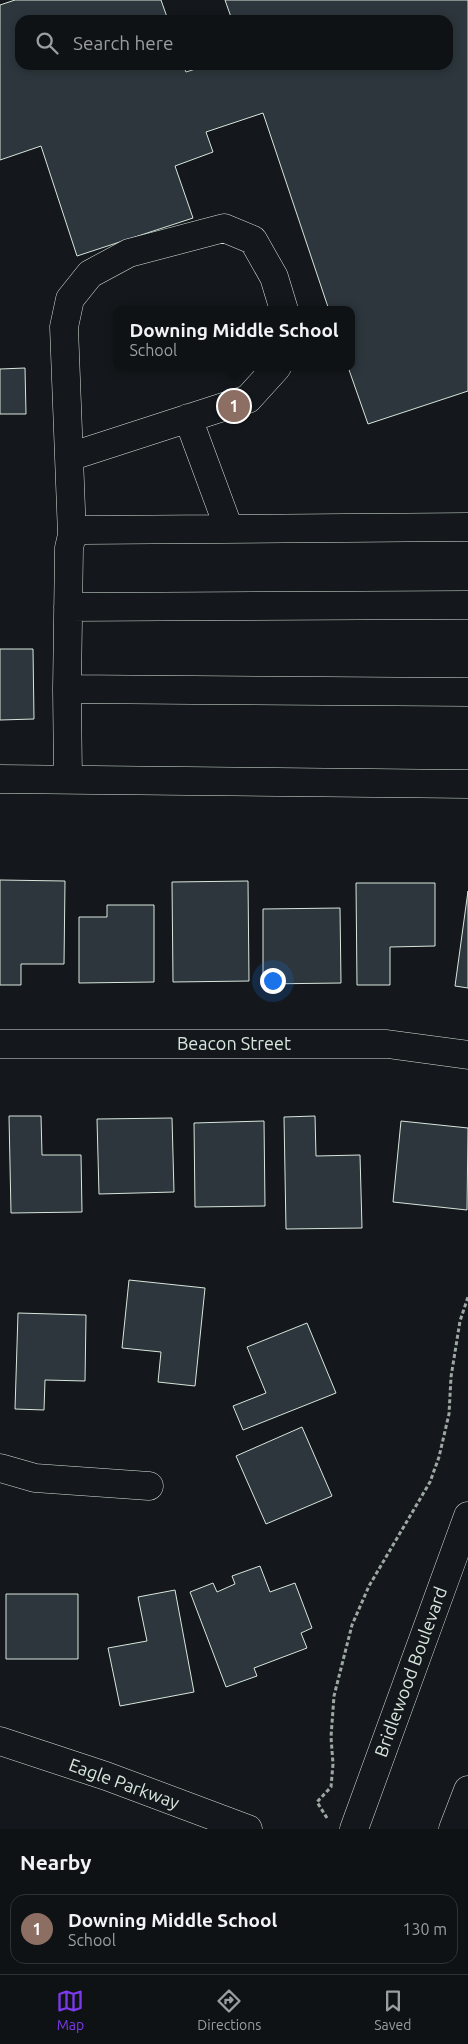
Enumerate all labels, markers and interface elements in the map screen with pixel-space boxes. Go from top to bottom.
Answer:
search box [15,15,453,70]
icon: search [33,29,61,57]
text: Search here [73,32,173,54]
popup [113,306,355,371]
text: Downing Middle School [129,319,339,341]
text: School [129,341,177,359]
pin: 1 [218,387,250,425]
your location [260,968,286,994]
street label: Beacon Street [177,1033,291,1053]
street label: Bridlewood Boulevard [370,1584,450,1760]
street label: Eagle Parkway [66,1754,183,1812]
text: Nearby [20,1850,91,1874]
text: Downing Middle School [68,1909,277,1931]
text: 1 [32,1920,42,1938]
text: 130 m [402,1920,447,1938]
text: School [68,1931,116,1949]
tab: Map [56,1987,84,2033]
tab: Directions [197,1987,261,2033]
tab: Saved [374,1987,412,2033]

